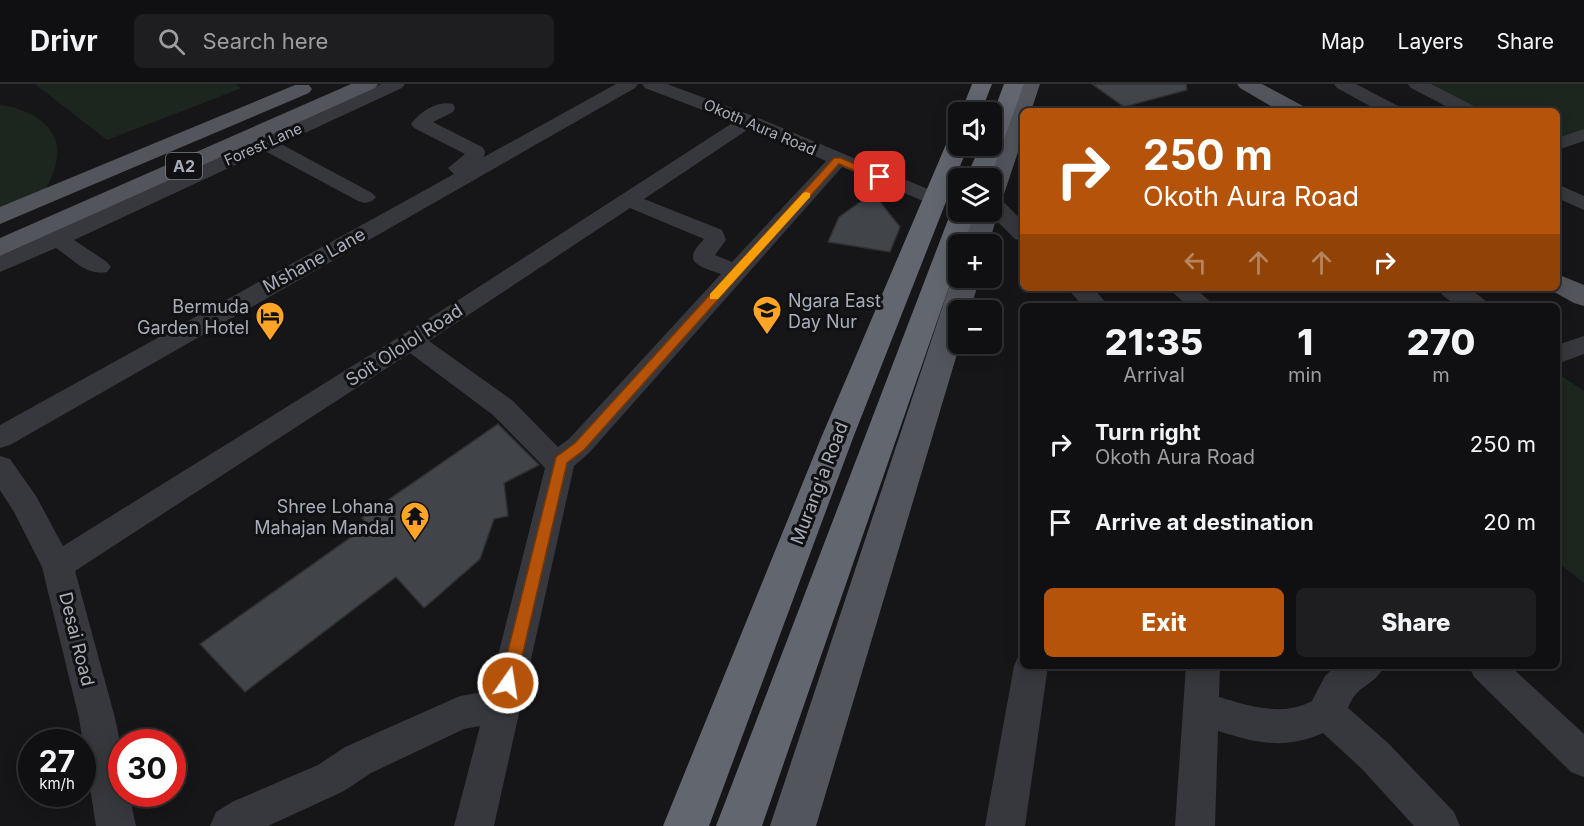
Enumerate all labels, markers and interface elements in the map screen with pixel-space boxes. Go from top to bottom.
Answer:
search box [134,14,554,68]
text: Drivr [30,24,98,58]
icon: search [155,25,188,58]
text: Search here [203,28,328,54]
text: Map [1321,29,1365,54]
text: Layers [1398,29,1464,54]
text: Share [1497,29,1554,54]
street label: Okoth Aura Road [701,95,819,159]
map controls [948,102,1002,354]
button: sound [948,102,1002,156]
street label: Forest Lane [221,118,305,170]
text: 250 m [1143,129,1273,180]
icon: right [1044,132,1122,210]
pin [854,151,905,202]
road number: A2 [166,153,202,179]
icon: arrive [863,160,896,193]
button: layers [948,168,1002,222]
text: Okoth Aura Road [1143,180,1359,213]
street label: Mshane Lane [259,223,369,297]
button: + [948,234,1002,288]
icon: left [1179,246,1212,279]
icon: ahead [1242,246,1275,279]
icon: ahead [1305,246,1338,279]
icon: right [1368,246,1401,279]
place label: Ngara East Day Nur [788,290,881,332]
school or university icon: Ngara East Day Nur [751,294,783,336]
place label: Bermuda Garden Hotel [137,296,249,338]
hotel icon: Bermuda Garden Hotel [254,300,286,342]
street label: Soit Ololol Road [342,300,466,390]
button: − [948,300,1002,354]
text: 21:35 [1105,320,1203,364]
text: 1 [1297,320,1313,364]
text: 270 [1407,320,1475,364]
text: Arrival [1123,363,1185,387]
text: min [1288,363,1322,387]
text: m [1432,363,1450,387]
street label: Murang'a Road [786,419,852,547]
text: Turn right [1095,419,1201,445]
icon: right [1044,428,1077,461]
text: 250 m [1470,431,1536,457]
text: Okoth Aura Road [1095,445,1255,469]
place label: Shree Lohana Mahajan Mandal [254,496,394,538]
temple icon: Shree Lohana Mahajan Mandal [399,500,431,542]
icon: arrive [1044,506,1077,539]
text: Arrive at destination [1095,509,1314,535]
text: 20 m [1483,509,1536,535]
button: Exit [1044,588,1284,657]
button: Share [1296,588,1536,657]
street label: Desai Road [55,590,99,688]
position arrow [476,651,540,715]
speed limit sign: 30 [108,729,186,807]
text: 27 [39,743,75,779]
text: km/h [39,774,75,793]

